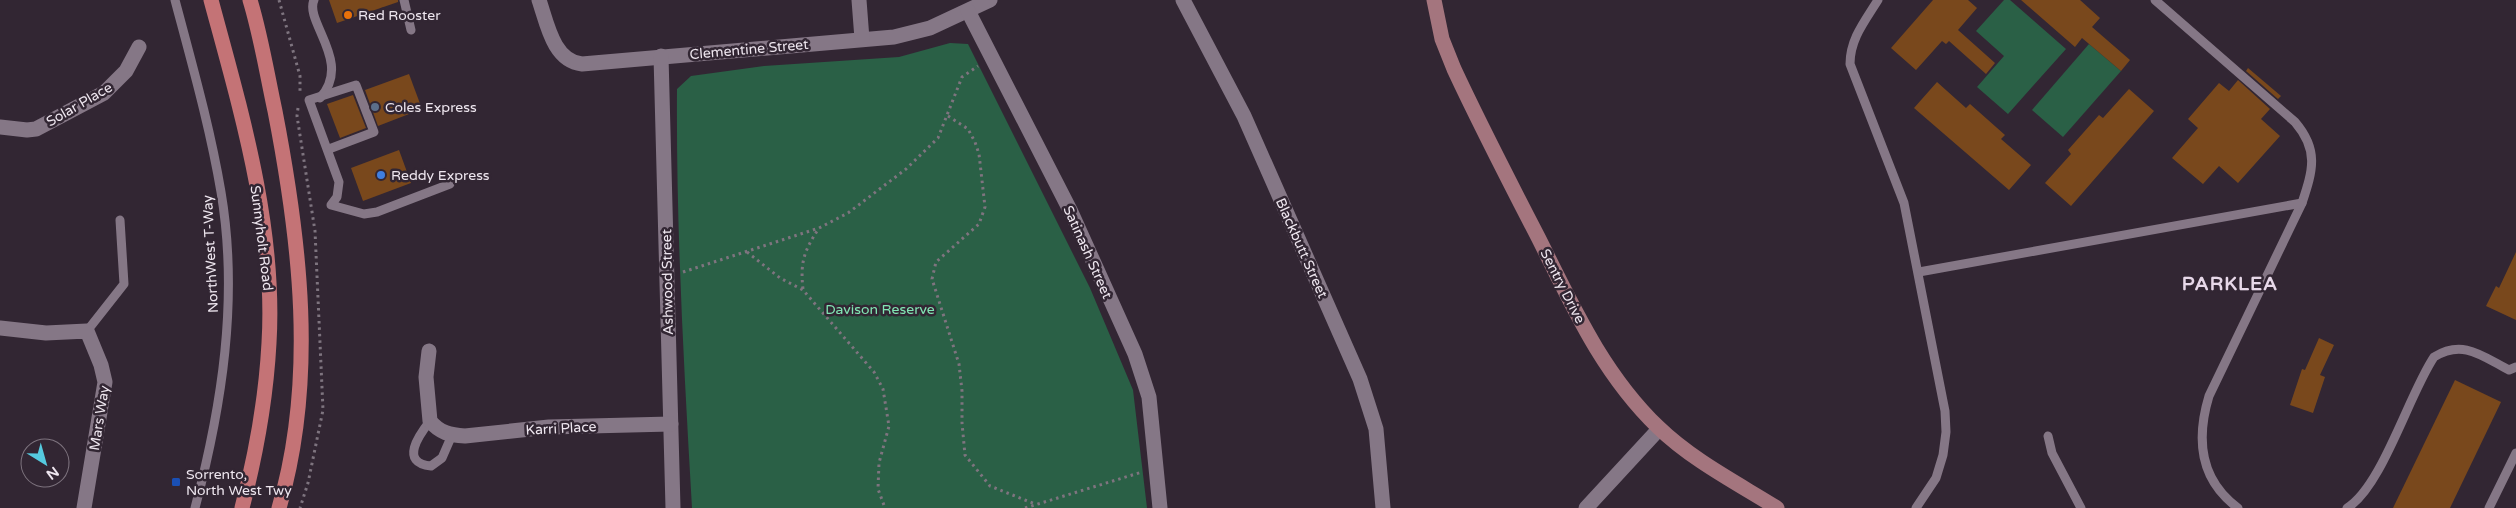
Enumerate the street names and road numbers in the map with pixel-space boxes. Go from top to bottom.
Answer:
street label: Clementine Street [689,36,810,63]
street label: Solar Place [43,79,115,130]
street label: Sunnyholt Road [247,184,276,292]
street label: NorthWest T-Way [199,194,222,313]
street label: Blackbutt Street [1272,196,1331,301]
street label: Satinash Street [1059,203,1116,302]
street label: Ashwood Street [658,228,677,335]
street label: Sentry Drive [1537,246,1589,326]
street label: Mars Way [86,384,113,452]
street label: Karri Place [525,418,597,439]

